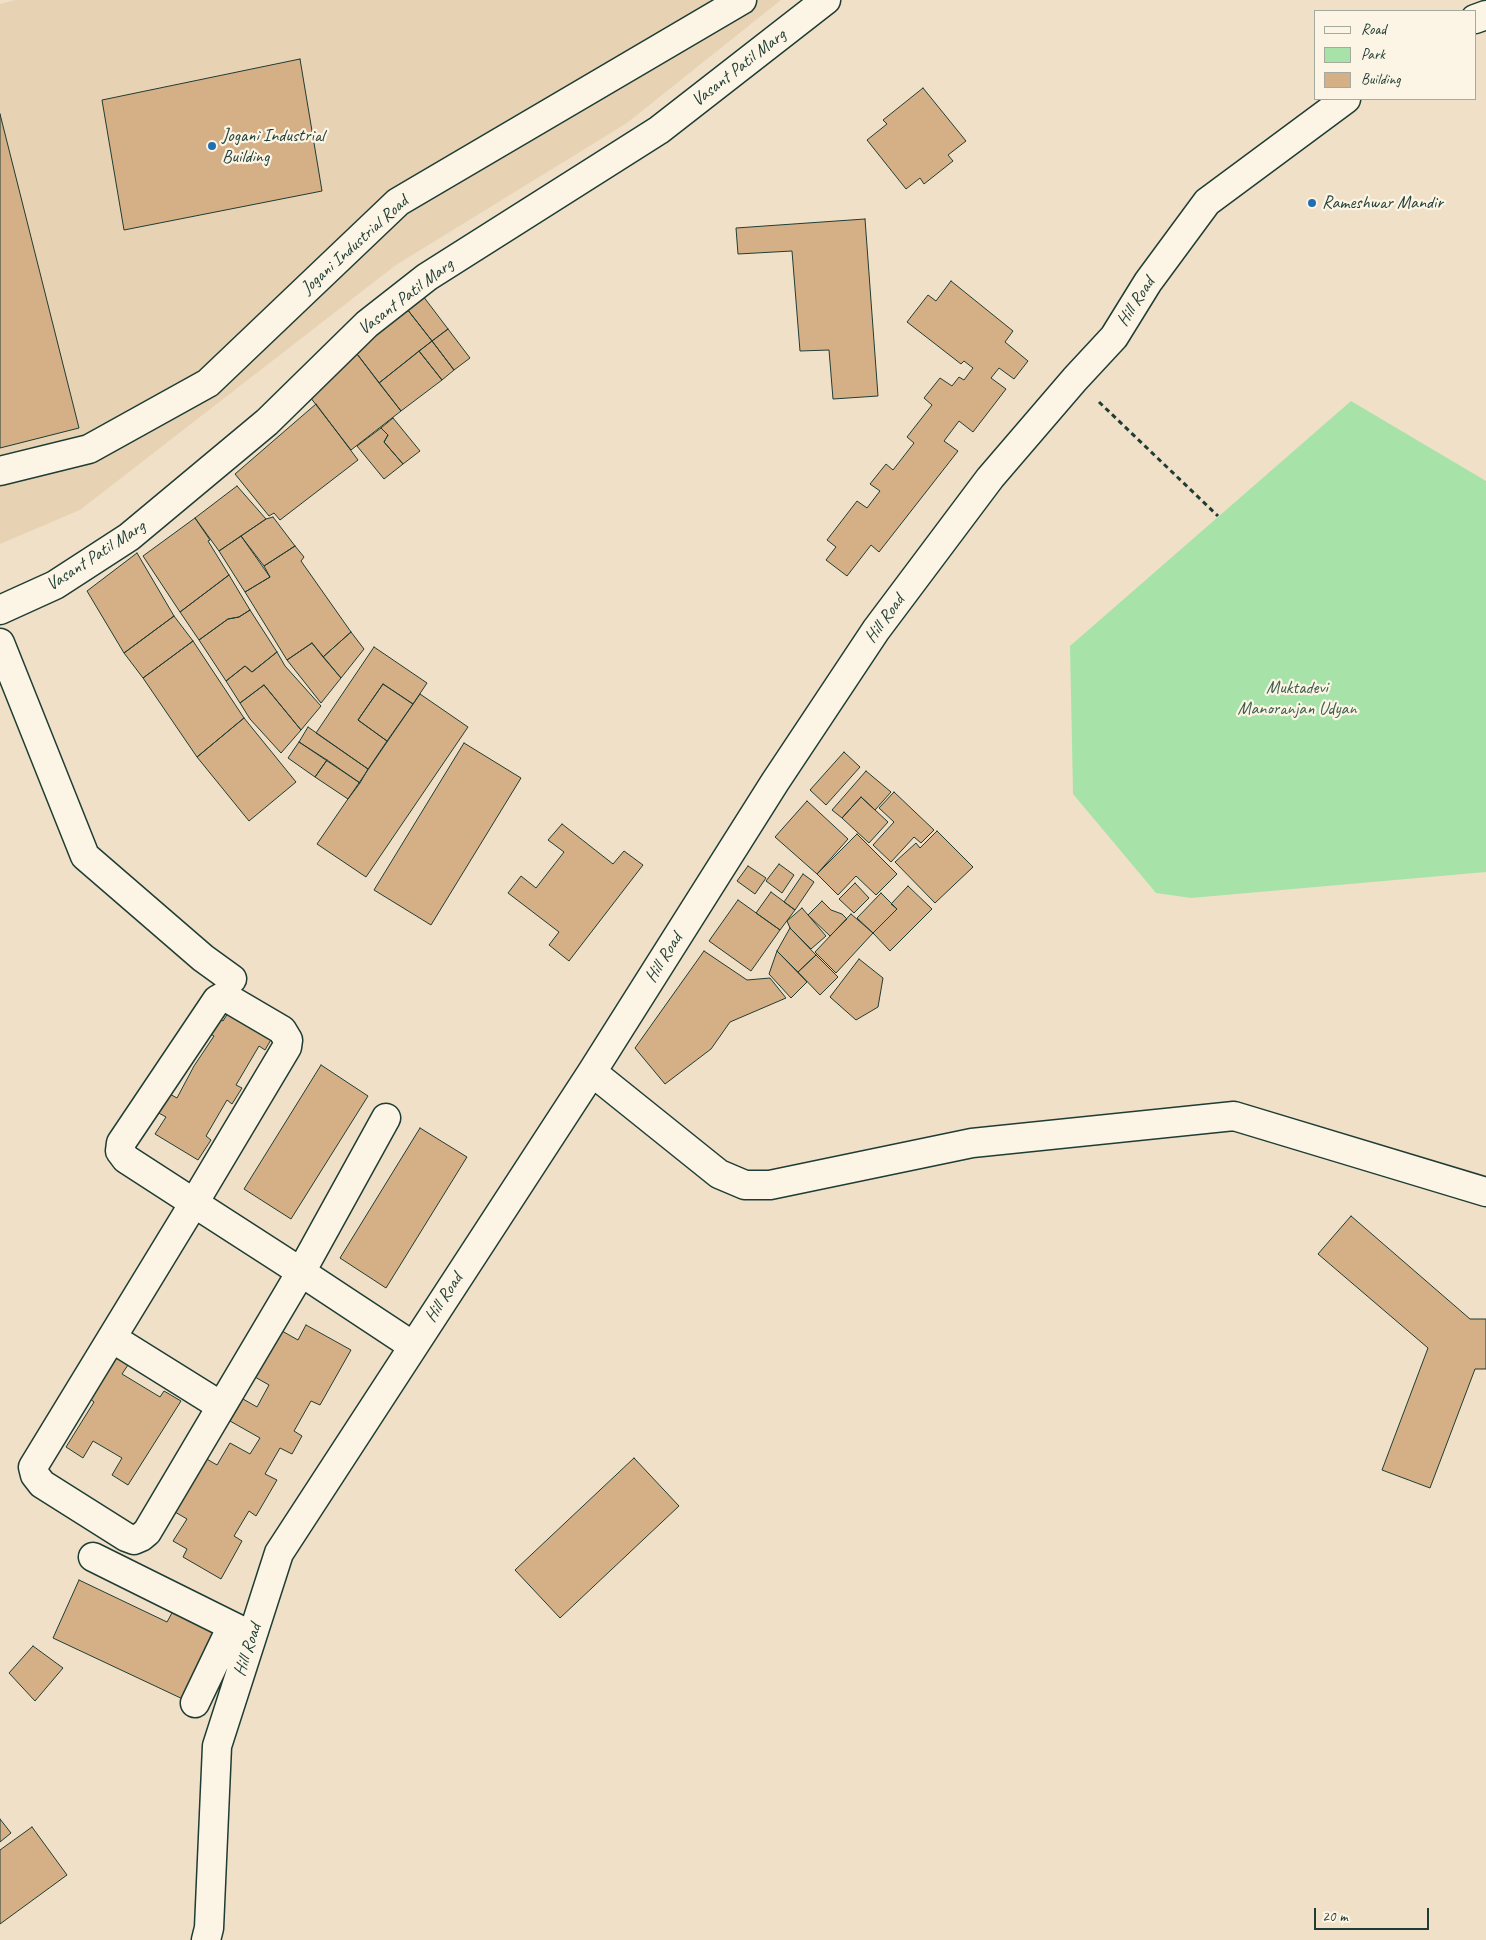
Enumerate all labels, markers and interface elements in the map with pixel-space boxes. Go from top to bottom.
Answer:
legend [1314,10,1476,100]
text: Road [1361,20,1386,39]
street label: Vasant Patil Marg [688,25,790,111]
text: Park [1361,45,1385,64]
text: Building [1361,70,1400,89]
place label: Jogani Industrial Building [222,125,324,168]
marker: Jogani Industrial Building [206,140,218,152]
street label: Jogani Industrial Road [297,191,413,299]
place label: Rameshwar Mandir [1322,192,1443,214]
marker: Rameshwar Mandir [1306,197,1318,209]
street label: Vasant Patil Marg [354,254,458,340]
street label: Hill Road [1112,273,1160,331]
street label: Vasant Patil Marg [43,516,149,596]
street label: Hill Road [860,591,910,647]
park label: Muktadevi Manoranjan Udyan [1237,677,1357,720]
street label: Hill Road [640,929,688,987]
street label: Hill Road [420,1269,468,1327]
street label: Hill Road [229,1621,267,1679]
scale bar [1316,1898,1431,1930]
text: 20 m [1322,1907,1348,1926]

